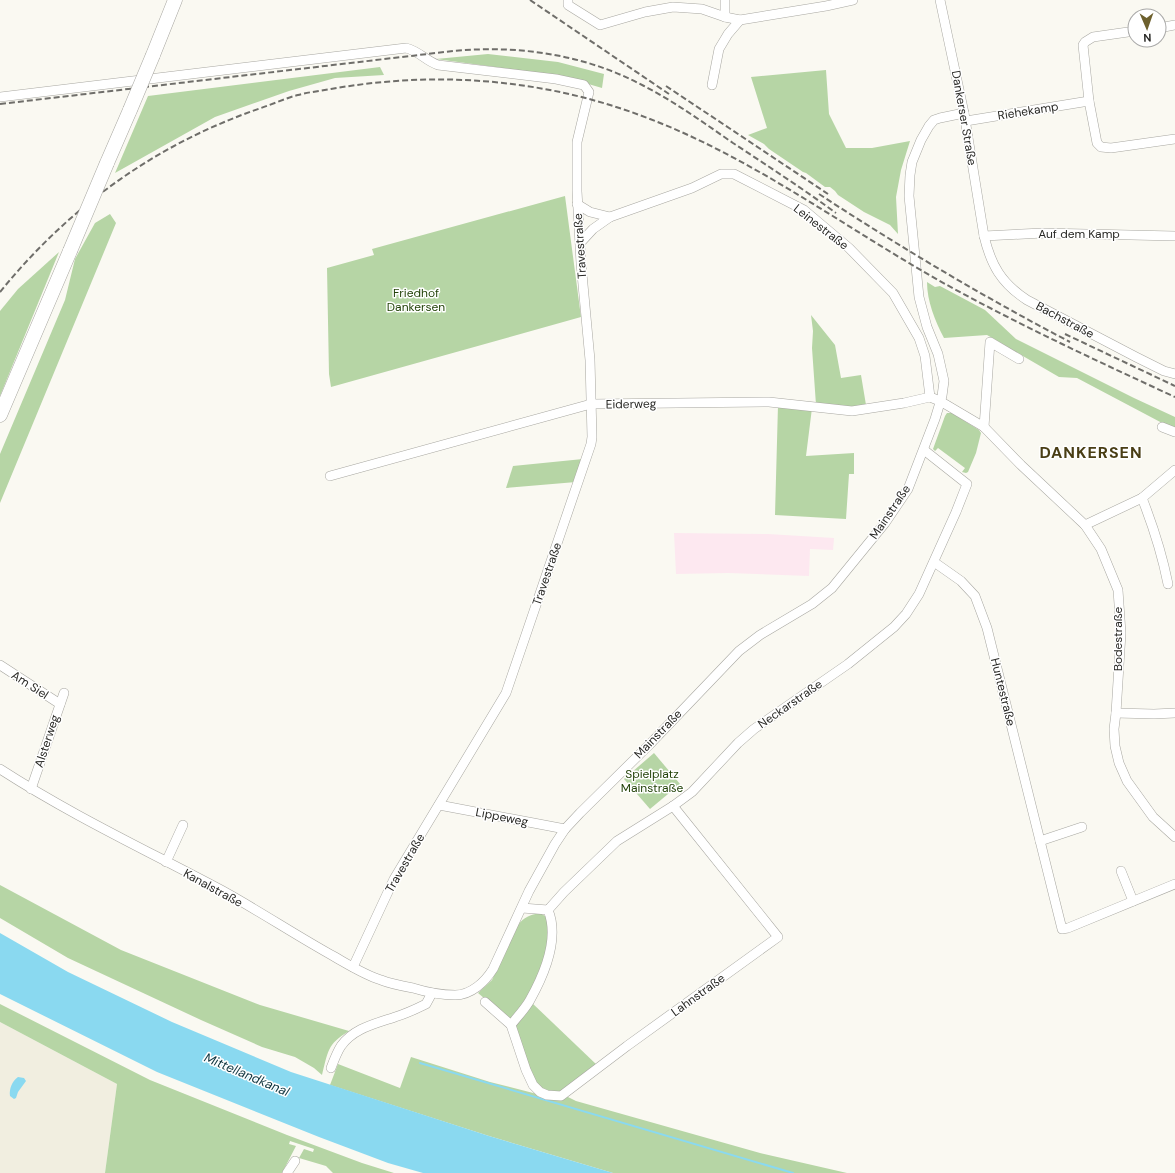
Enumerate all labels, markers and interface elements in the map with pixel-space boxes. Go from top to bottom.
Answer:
north arrow [1127,8,1167,48]
text: N [1143,31,1152,45]
street label: Dankerser Straße [948,69,980,167]
street label: Riehekamp [996,98,1060,124]
street label: Leinestraße [790,201,852,254]
street label: Travestraße [570,213,590,279]
street label: Auf dem Kamp [1038,226,1120,242]
park label: Friedhof Dankersen [387,285,445,315]
street label: Bachstraße [1033,298,1097,342]
street label: Eiderweg [605,396,657,412]
district label: DANKERSEN [1039,442,1143,463]
street label: Mainstraße [866,482,914,542]
street label: Travestraße [529,540,565,608]
street label: Bodestraße [1110,606,1126,671]
street label: Huntestraße [987,656,1019,728]
street label: Am Siel [8,667,52,703]
street label: Neckarstraße [755,676,825,732]
street label: Mainstraße [631,706,686,762]
street label: Alsterweg [31,712,63,769]
park label: Spielplatz Mainstraße [621,766,683,796]
street label: Lippeweg [474,804,530,830]
street label: Travestraße [382,830,428,895]
street label: Kanalstraße [181,865,246,911]
street label: Lahnstraße [668,970,728,1020]
water label: Mittellandkanal [202,1049,293,1100]

